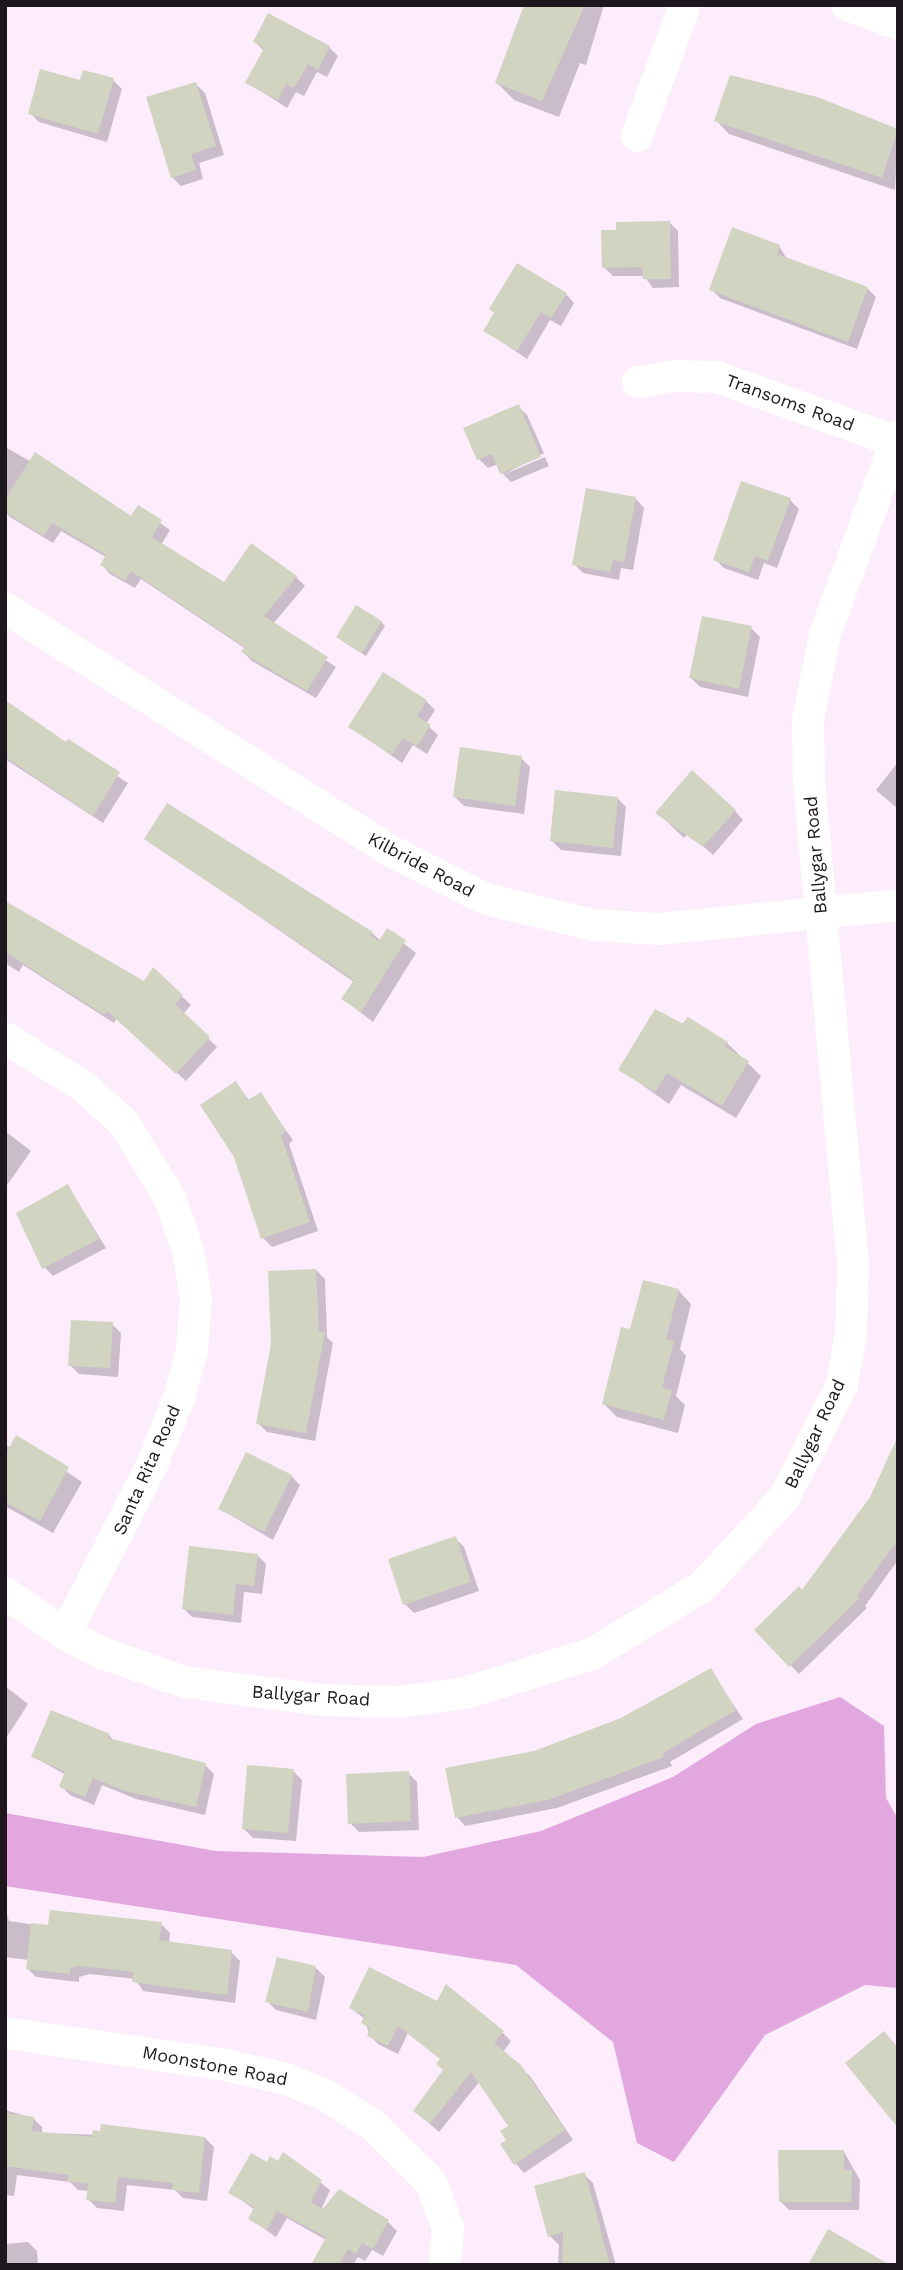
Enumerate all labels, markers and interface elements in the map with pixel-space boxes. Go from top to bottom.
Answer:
street label: Transoms Road [723,370,857,436]
street label: Ballygar Road [800,795,832,915]
street label: Kilbride Road [364,828,478,902]
street label: Ballygar Road [780,1376,850,1492]
street label: Santa Rita Road [108,1401,186,1539]
street label: Ballygar Road [251,1681,371,1711]
street label: Moonstone Road [141,2041,289,2091]

